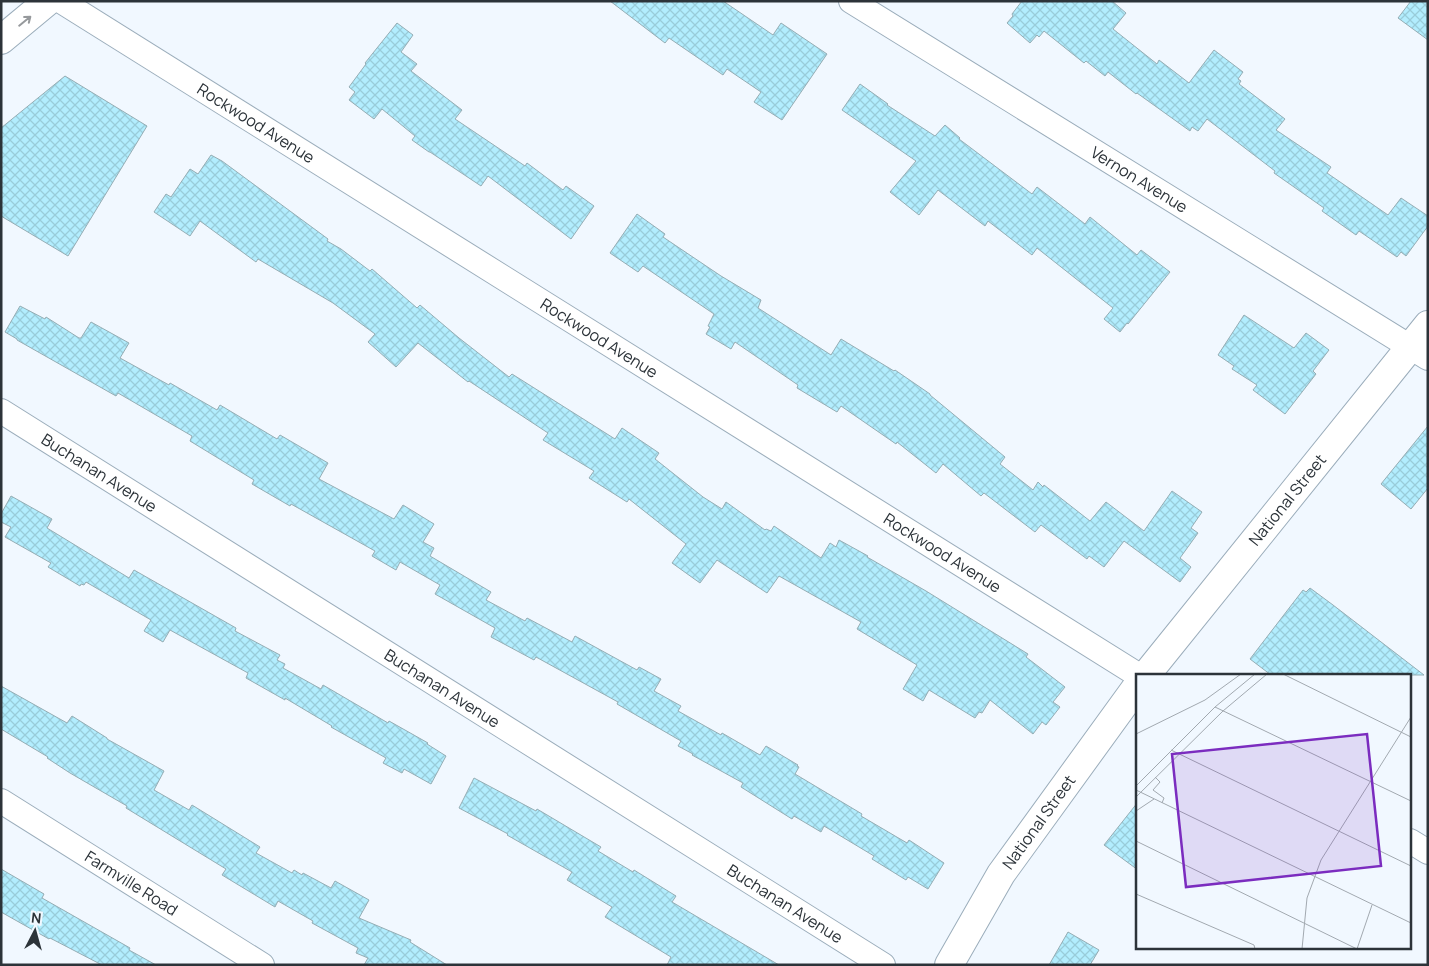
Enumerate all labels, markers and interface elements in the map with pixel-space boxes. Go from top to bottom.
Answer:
one-way arrow [18,15,31,26]
street label: Rockwood Avenue [193,78,319,168]
street label: Vernon Avenue [1087,141,1192,218]
street label: Rockwood Avenue [536,293,662,383]
street label: Buchanan Avenue [37,428,161,517]
street label: National Street [1244,449,1331,550]
street label: Rockwood Avenue [880,508,1006,598]
street label: Buchanan Avenue [380,644,504,733]
inset map [1136,674,1412,948]
street label: National Street [997,770,1080,874]
street label: Farmville Road [81,845,182,920]
street label: Buchanan Avenue [723,859,847,948]
north arrow [10,906,60,956]
text: N [30,908,42,928]

